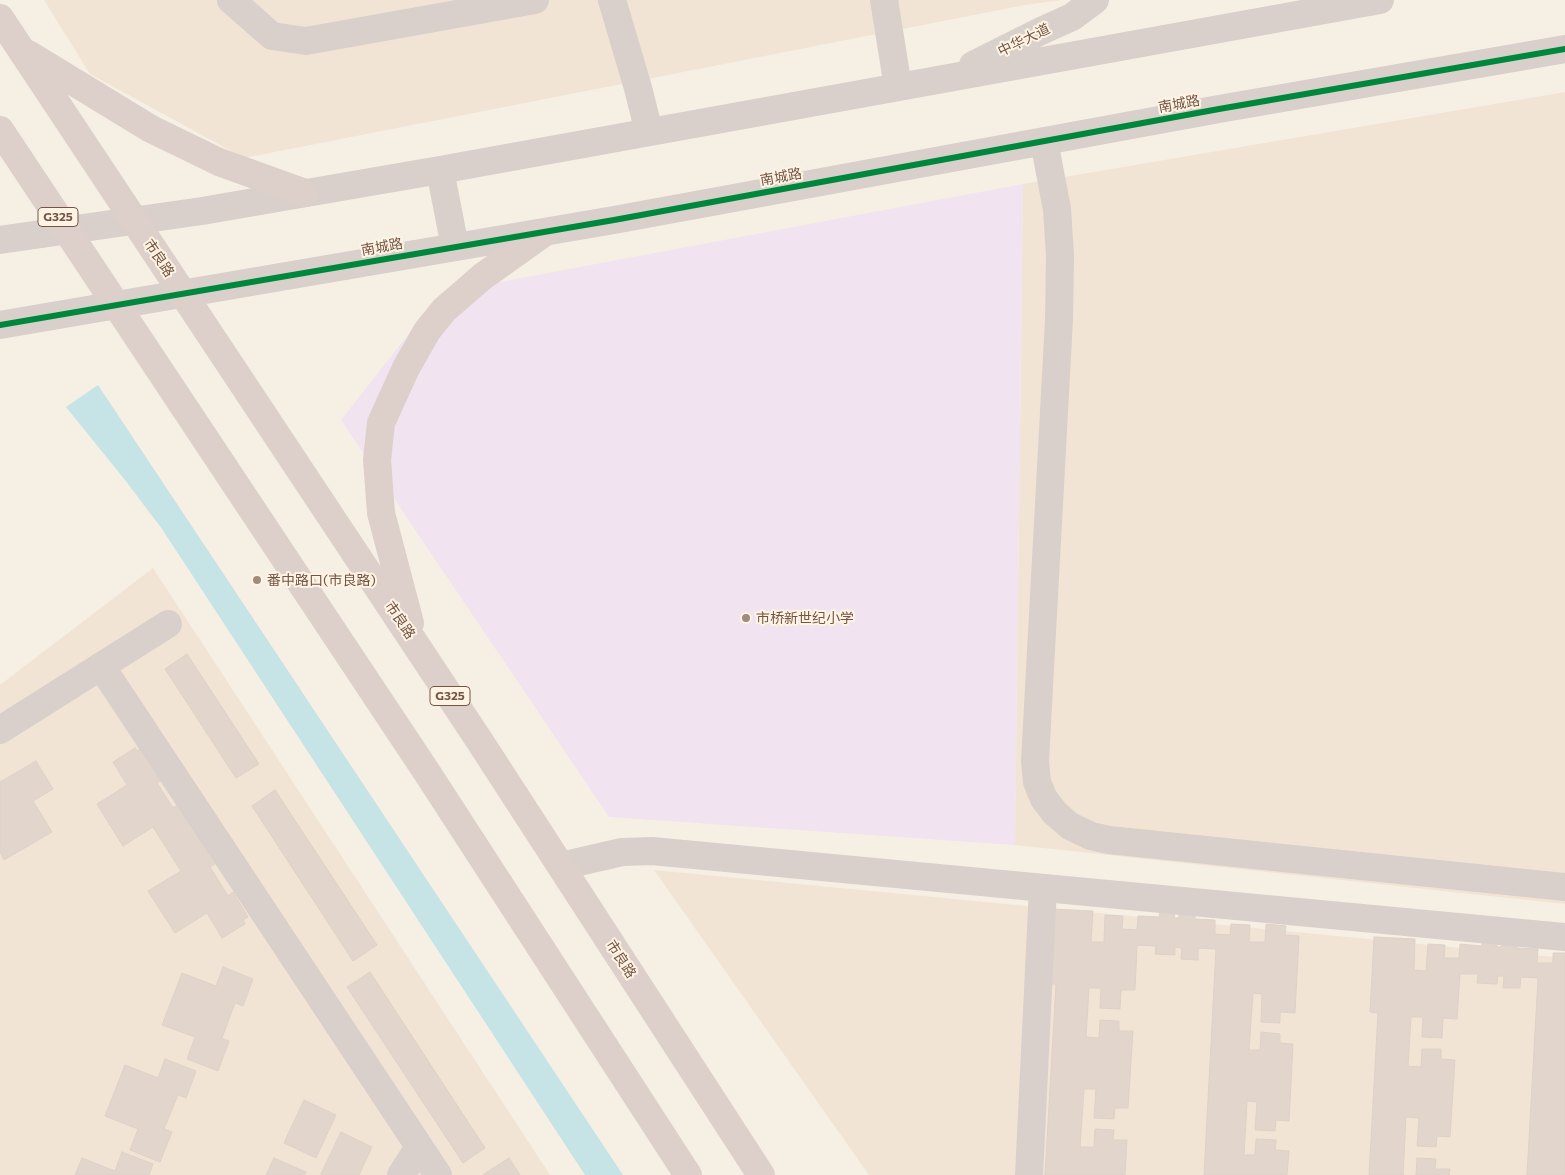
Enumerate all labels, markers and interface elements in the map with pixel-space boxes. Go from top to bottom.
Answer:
street label: 中华大道 [995,20,1053,60]
street label: 南城路 [1157,92,1201,116]
street label: 南城路 [759,165,803,189]
road number: G325 [38,208,78,226]
street label: 南城路 [360,235,404,259]
street label: 市良路 [140,236,178,280]
place label: 番中路口(市良路) [267,572,376,588]
marker: 番中路口(市良路) [251,574,263,586]
street label: 市良路 [381,598,419,642]
place label: 市桥新世纪小学 [756,610,854,626]
marker: 市桥新世纪小学 [740,612,752,624]
road number: G325 [430,686,470,706]
street label: 市良路 [603,937,639,981]

